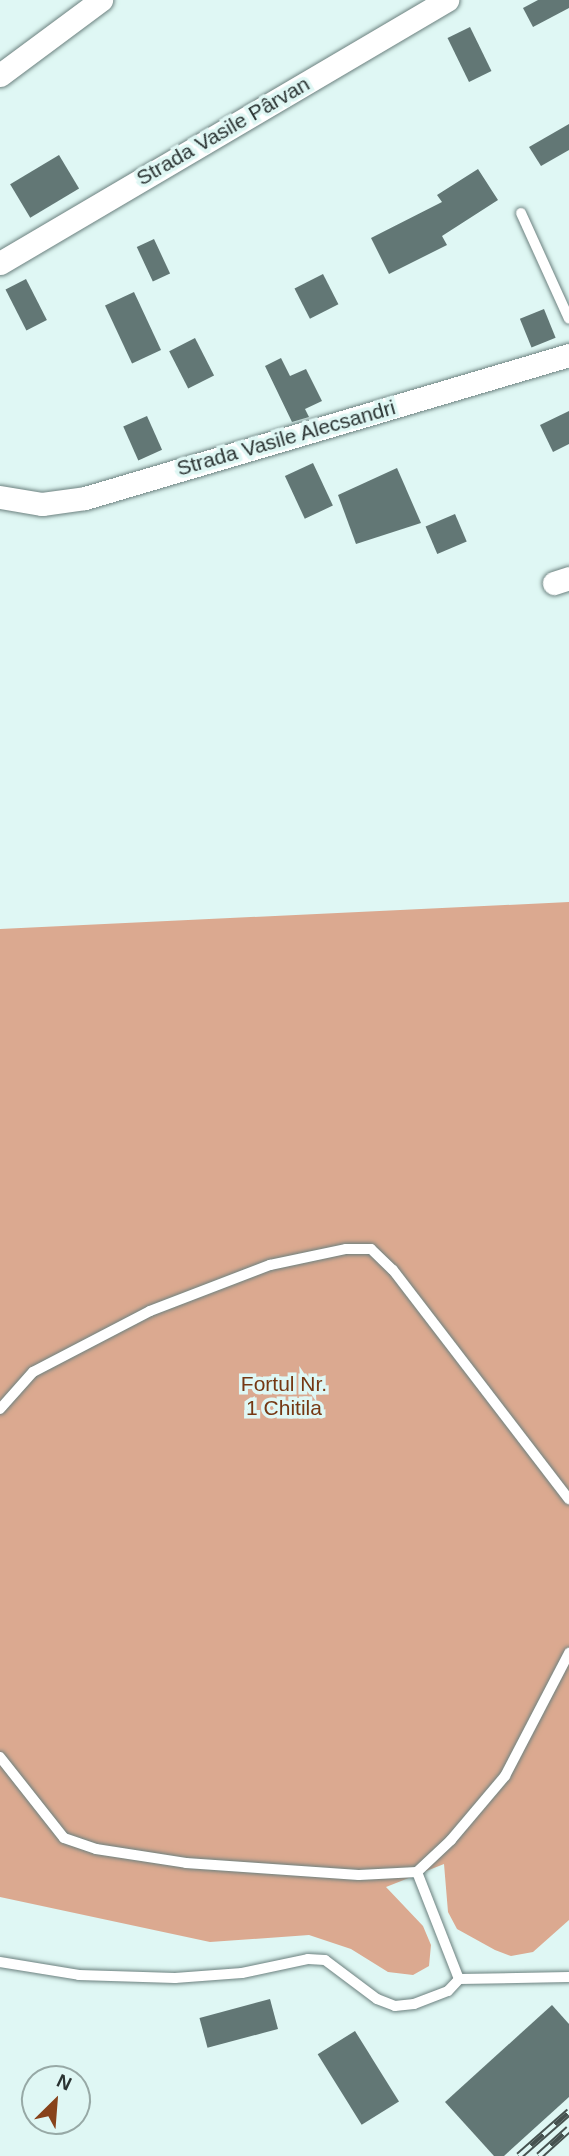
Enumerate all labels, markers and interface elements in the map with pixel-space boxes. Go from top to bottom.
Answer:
street label: Strada Vasile Pârvan [132,71,314,191]
street label: Strada Vasile Alecsandri [173,395,399,481]
park label: Fortul Nr. 1 Chitila [241,1371,327,1421]
north arrow [21,2065,91,2135]
text: N [54,2070,75,2095]

